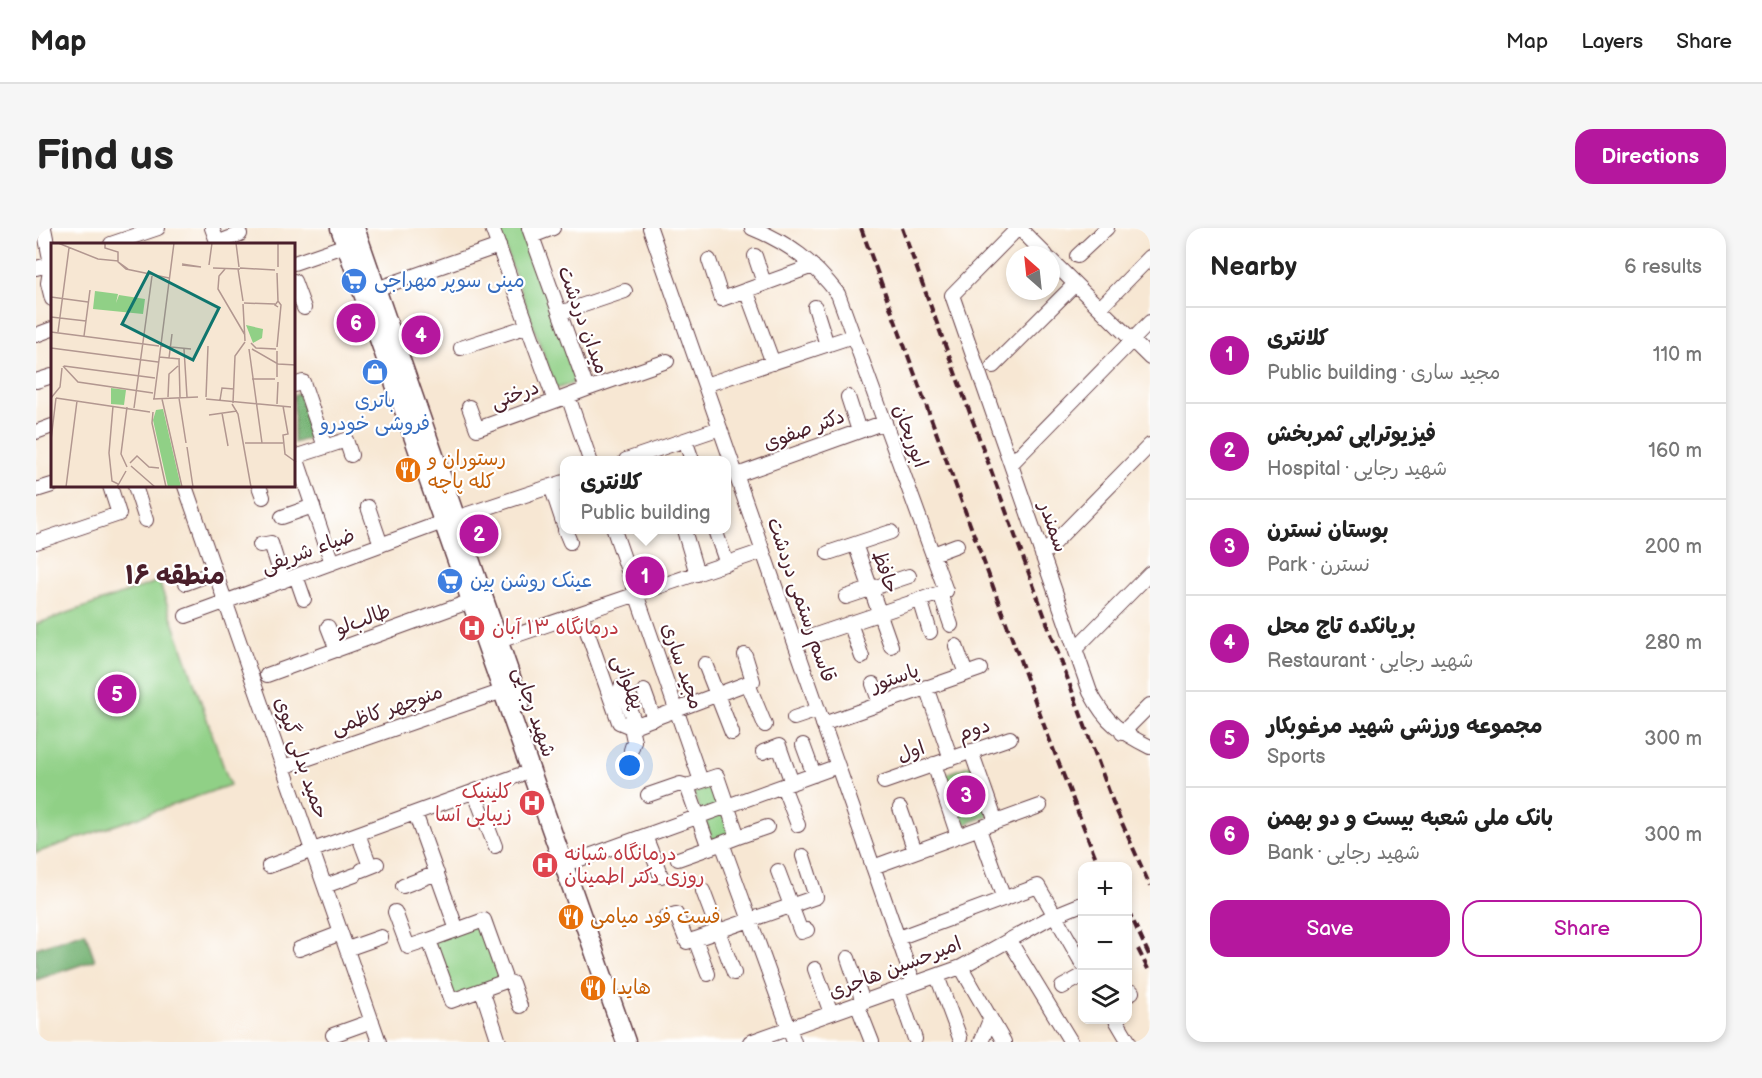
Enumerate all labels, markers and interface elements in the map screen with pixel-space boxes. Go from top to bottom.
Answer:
text: Map [30,25,86,58]
text: Map [1506,29,1548,54]
text: Layers [1581,29,1643,54]
text: Share [1676,29,1732,54]
button: Directions [1575,129,1726,184]
text: Find us [36,131,174,182]
inset map [51,243,296,488]
north arrow [1006,246,1060,300]
text: Nearby [1210,252,1297,283]
text: 6 results [1624,255,1702,279]
street label: میدان دردشت [552,263,614,377]
supermarket icon: مینی سوپر مهراجی [339,266,369,296]
place label: مینی سوپر مهراجی [374,269,525,293]
pin: 6 [336,300,376,346]
pin: 4 [402,312,440,358]
text: کلانتری [1267,325,1329,352]
text: 1 [1225,343,1234,367]
text: 110 m [1653,343,1702,367]
shop icon: باتری فروشی خودرو [360,357,390,387]
text: Public building · مجید ساری [1267,361,1500,385]
street label: درختی [488,375,542,415]
place label: باتری فروشی خودرو [318,389,430,436]
street label: ابوریحان [887,401,933,471]
street label: دکتر صفوی [760,404,848,456]
text: فیزیوتراپی ثمربخش [1267,421,1436,448]
text: 2 [1224,439,1235,463]
text: 160 m [1648,439,1702,463]
place label: رستوران و کله پاچه [426,447,506,494]
restaurant icon: رستوران و کله پاچه [393,455,423,485]
popup [560,456,731,534]
text: Hospital · شهید رجایی [1267,457,1447,481]
text: کلانتری [580,469,642,496]
street label: سمندر [1033,497,1073,555]
text: Public building [580,501,711,525]
pin: 2 [460,512,498,556]
street label: قاسم رستمی دردشت [760,514,840,686]
text: بوستان نسترن [1267,517,1389,544]
street label: ضیاء شریفی [258,523,358,579]
text: 3 [1224,535,1235,559]
text: 200 m [1645,535,1702,559]
street label: حافظ [866,547,904,597]
text: Park · نسترن [1267,553,1370,577]
pin: 1 [626,554,664,598]
district label: منطقه ۱۶ [125,561,225,592]
supermarket icon: عینک روشن بین [435,566,465,596]
place label: عینک روشن بین [470,569,592,593]
street label: طالب‌لو [331,599,394,642]
hospital icon: درمانگاه ۱۳ آبان [457,613,487,643]
text: بریانکده تاج محل [1267,613,1416,640]
place label: درمانگاه ۱۳ آبان [492,616,619,640]
street label: مجید ساری [656,620,708,712]
text: 4 [1224,631,1235,655]
text: 280 m [1645,631,1702,655]
text: Restaurant · شهید رجایی [1267,649,1473,673]
street label: پهلوانی [606,651,650,713]
street label: پاستور [866,659,922,698]
street label: شهید رجایی [507,664,561,760]
pin: 5 [98,672,136,716]
street label: منوچهر کاظمی [328,680,446,741]
street label: حمید بدلی گیوی [269,694,333,822]
street label: دوم [955,713,994,749]
text: مجموعه ورزشی شهید مرغوبکار [1267,713,1543,740]
text: 5 [1224,727,1235,751]
text: 300 m [1644,727,1702,751]
street label: اول [894,736,928,768]
text: Sports [1267,745,1325,769]
your location [615,751,644,780]
pin: 3 [946,772,986,818]
place label: کلینیک زیبایی آسا [435,780,512,827]
hospital icon: کلینیک زیبایی آسا [517,788,547,818]
text: بانک ملی شعبه بیست و دو بهمن [1267,805,1553,832]
text: 6 [1223,823,1236,847]
text: 300 m [1644,823,1702,847]
text: Bank · شهید رجایی [1267,841,1420,865]
place label: درمانگاه شبانه روزی دکتر اطمینان [564,842,705,889]
hospital icon: درمانگاه شبانه روزی دکتر اطمینان [530,850,560,880]
map controls [1078,862,1132,1024]
button: + [1078,862,1132,916]
button: Save [1210,900,1450,957]
button: Share [1462,900,1702,957]
restaurant icon: فست فود میامی [556,902,586,932]
place label: فست فود میامی [590,905,720,929]
button: − [1078,916,1132,970]
street label: امیرحسین هاجری [825,932,965,1004]
button: layers [1078,970,1132,1024]
restaurant icon: هایدا [578,973,608,1003]
place label: هایدا [612,976,651,1000]

